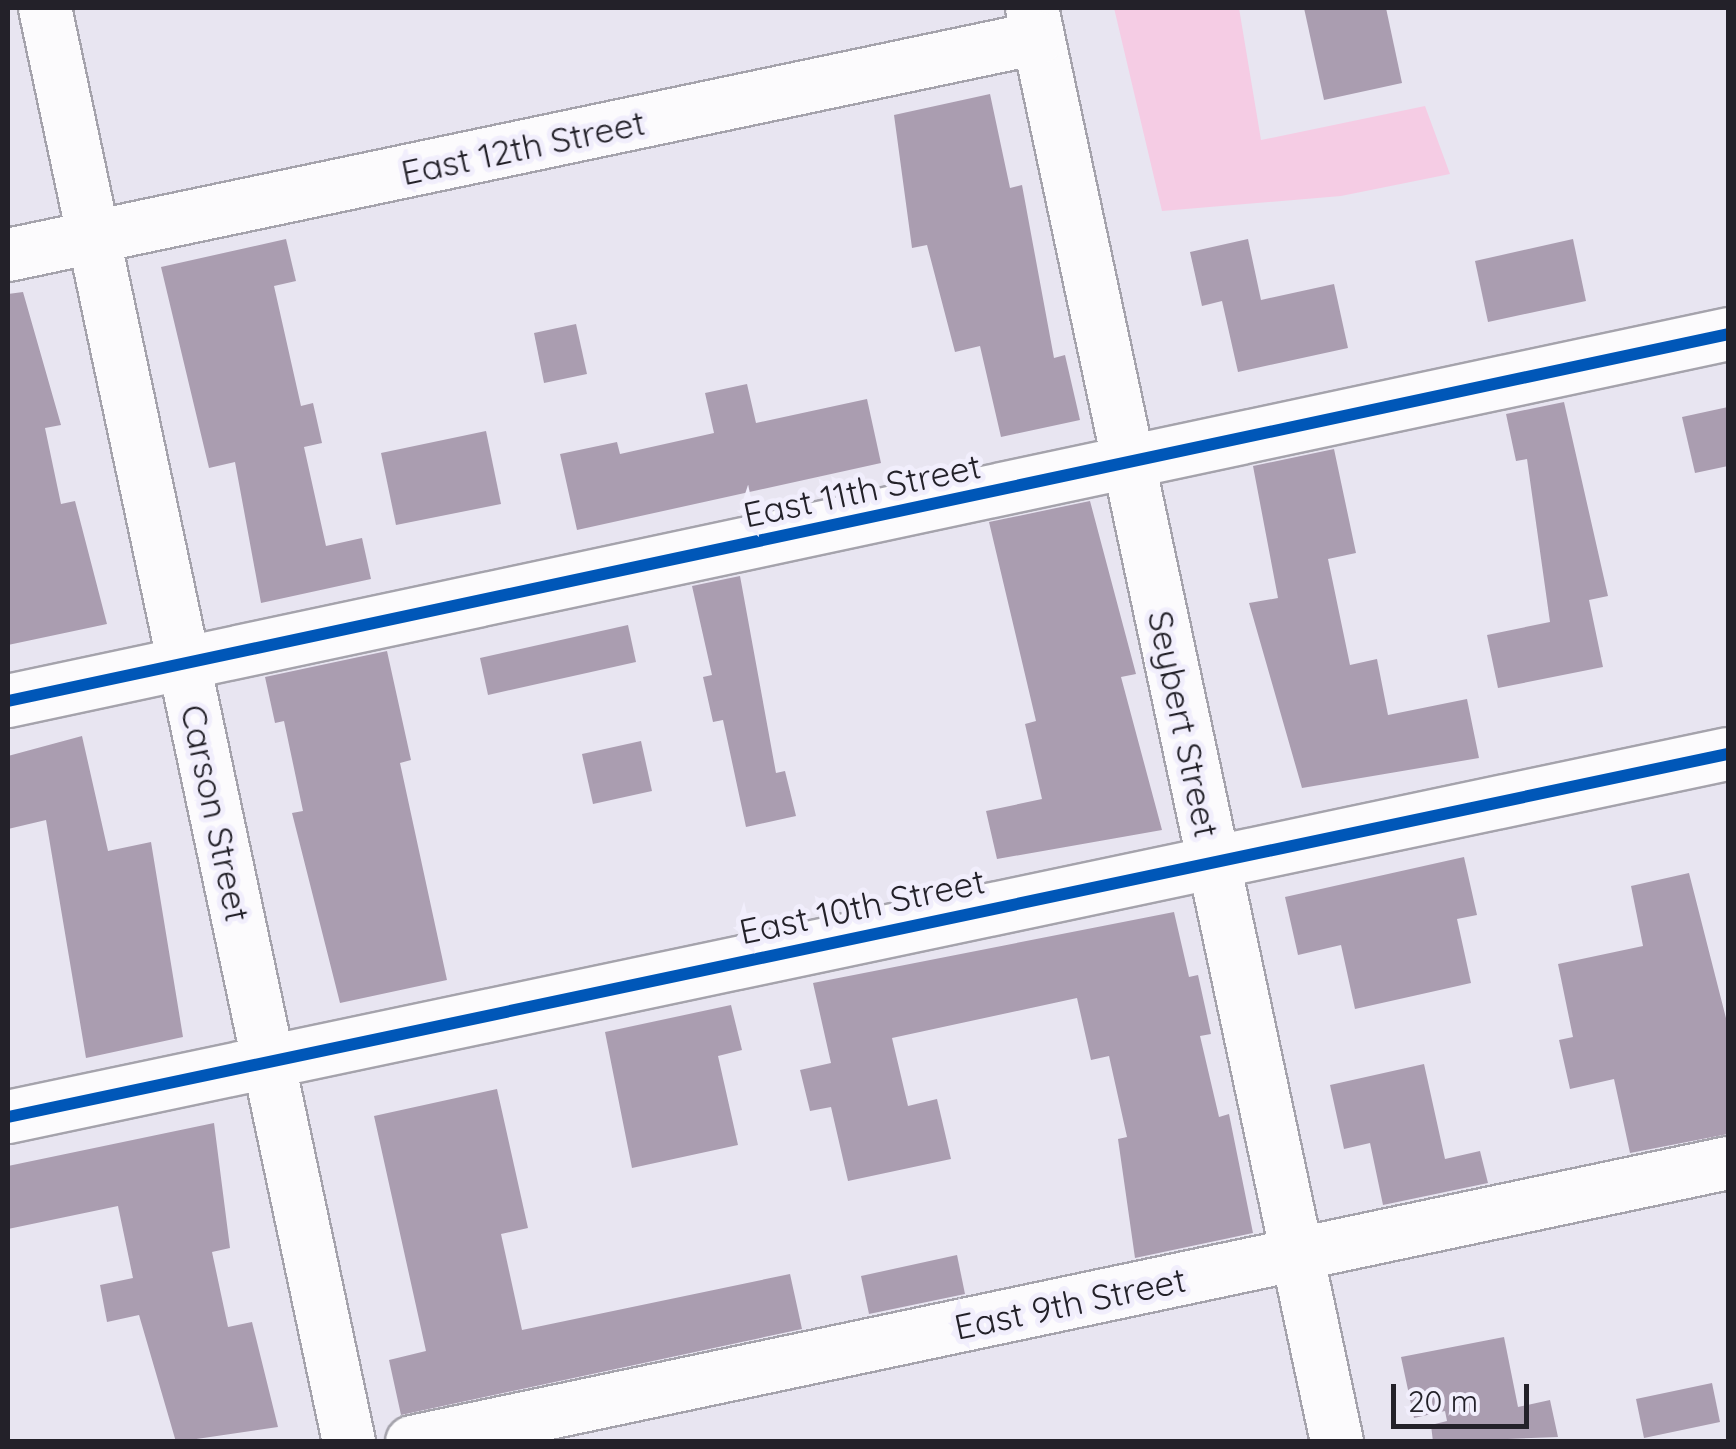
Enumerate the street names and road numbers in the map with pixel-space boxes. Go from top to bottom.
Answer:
street label: East 12th Street [397,101,649,193]
street label: East 11th Street [739,444,985,536]
street label: Seybert Street [1139,607,1229,841]
street label: Carson Street [173,701,259,925]
street label: East 10th Street [736,860,988,952]
street label: East 9th Street [951,1258,1189,1348]

